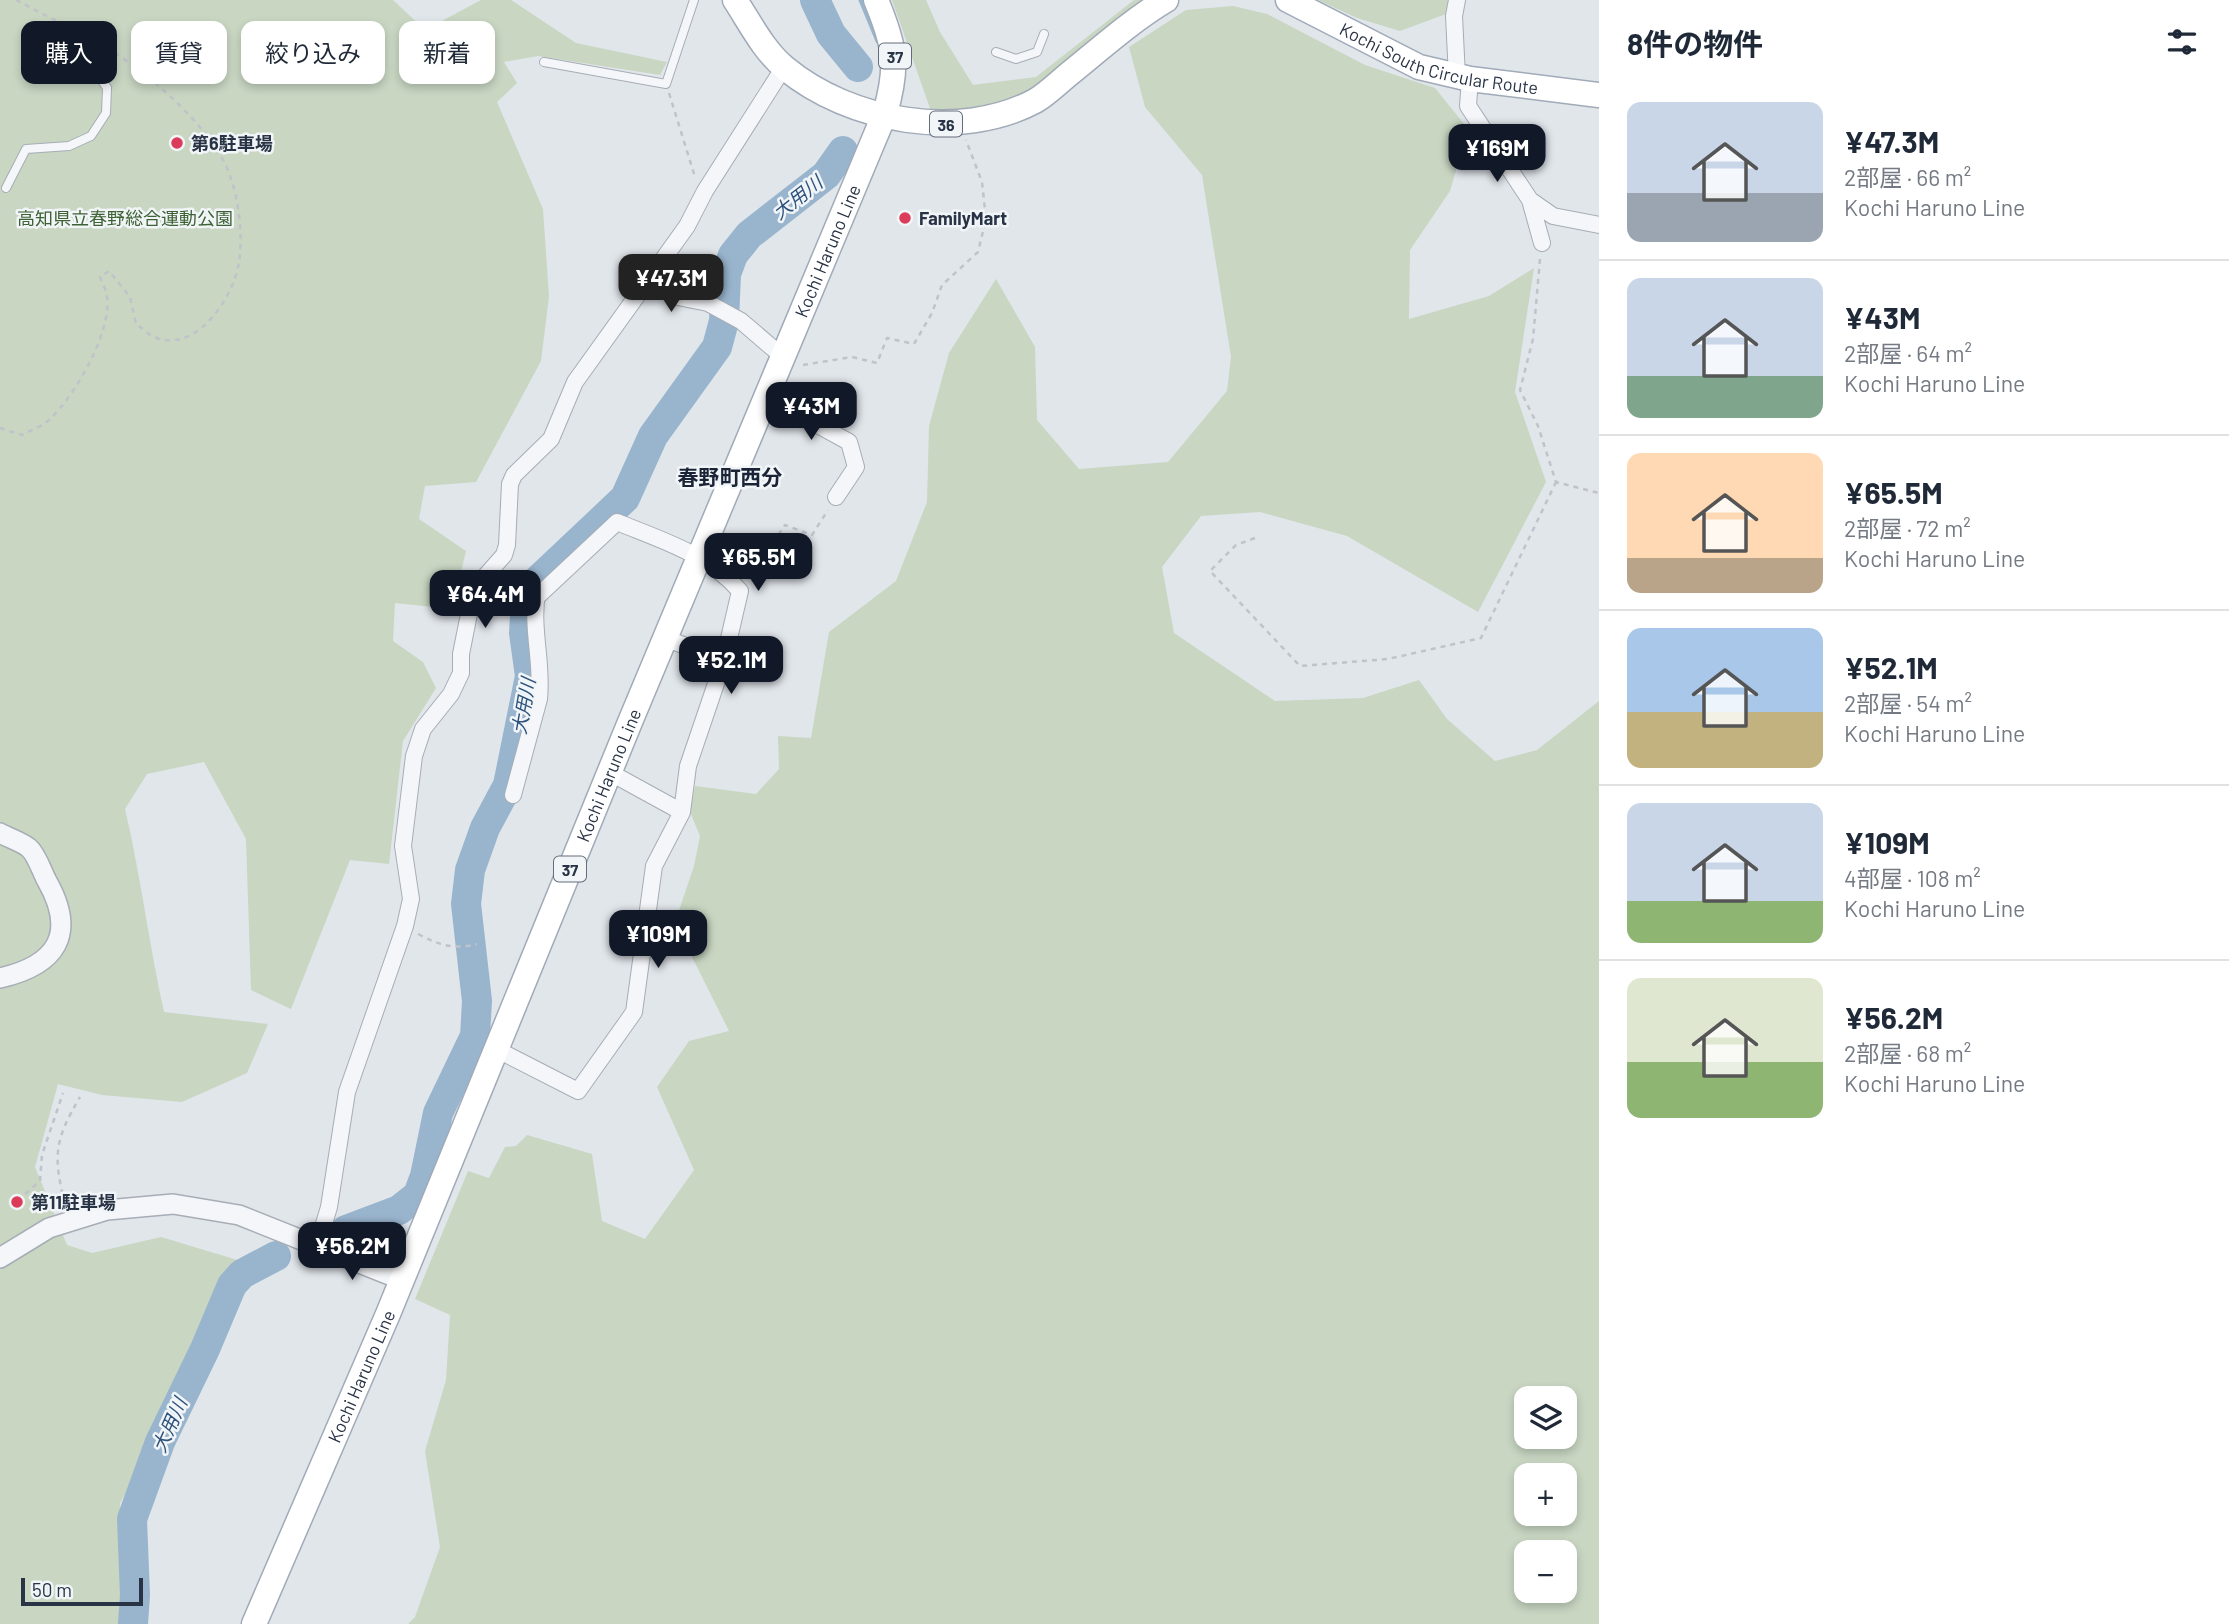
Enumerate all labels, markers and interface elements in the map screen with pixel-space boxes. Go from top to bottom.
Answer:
street label: Kochi South Circular Route [1336,17,1540,98]
chip: 購入 [21,21,117,84]
chip: 賃貸 [131,21,227,84]
chip: 絞り込み [241,21,385,84]
chip: 新着 [399,21,495,84]
icon: filters [2163,23,2201,61]
text: 8件の物件 [1627,25,1763,61]
road number: 37 [879,44,911,68]
road number: 36 [930,112,962,136]
text: ¥47.3M [1844,123,1939,159]
pin: ¥169M [1448,124,1546,184]
icon: home [1683,130,1767,214]
place label: 第6駐車場 [191,132,273,154]
text: ¥169M [1465,133,1529,161]
marker: 第6駐車場 [169,135,185,151]
text: 2部屋 · 66 m² [1844,163,1971,191]
water label: 大用川 [767,169,828,224]
street label: Kochi Haruno Line [790,181,865,321]
text: Kochi Haruno Line [1844,193,2025,221]
park label: 高知県立春野総合運動公園 [17,207,233,229]
place label: FamilyMart [919,207,1007,229]
marker: FamilyMart [897,210,913,226]
pin: ¥47.3M [614,254,728,314]
text: ¥47.3M [634,263,708,291]
text: ¥43M [1844,299,1920,335]
icon: home [1683,306,1767,390]
text: 2部屋 · 64 m² [1844,339,1972,367]
text: Kochi Haruno Line [1844,369,2025,397]
pin: ¥43M [770,382,852,442]
text: ¥43M [782,391,840,419]
district label: 春野町西分 [678,464,783,489]
text: ¥65.5M [1844,474,1943,510]
icon: home [1683,481,1767,565]
text: 2部屋 · 72 m² [1844,514,1971,542]
pin: ¥65.5M [701,534,815,593]
text: ¥65.5M [720,542,796,570]
text: Kochi Haruno Line [1844,544,2025,572]
pin: ¥64.4M [428,570,542,630]
text: ¥64.4M [446,579,524,607]
pin: ¥52.1M [674,636,788,696]
text: ¥52.1M [695,645,767,673]
text: ¥52.1M [1844,649,1938,685]
icon: home [1683,656,1767,740]
water label: 大用川 [507,674,540,736]
text: 2部屋 · 54 m² [1844,689,1972,717]
street label: Kochi Haruno Line [571,705,645,845]
text: Kochi Haruno Line [1844,719,2025,747]
text: ¥109M [1844,824,1930,860]
icon: home [1683,831,1767,915]
road number: 37 [554,856,586,882]
text: 4部屋 · 108 m² [1844,864,1981,892]
text: Kochi Haruno Line [1844,894,2025,922]
pin: ¥109M [609,911,707,970]
text: ¥109M [625,919,691,947]
text: ¥56.2M [1844,999,1943,1035]
icon: home [1683,1006,1767,1090]
text: 2部屋 · 68 m² [1844,1039,1971,1067]
text: Kochi Haruno Line [1844,1069,2025,1097]
place label: 第11駐車場 [31,1191,116,1213]
marker: 第11駐車場 [9,1194,25,1210]
pin: ¥56.2M [295,1222,409,1282]
text: ¥56.2M [314,1231,390,1259]
street label: Kochi Haruno Line [323,1307,399,1446]
map controls [1514,1386,1577,1603]
button: layers [1514,1386,1577,1449]
water label: 大用川 [147,1392,192,1456]
button: + [1514,1463,1577,1526]
button: − [1514,1540,1577,1603]
scale bar [21,1575,144,1607]
text: 50 m [32,1578,72,1601]

